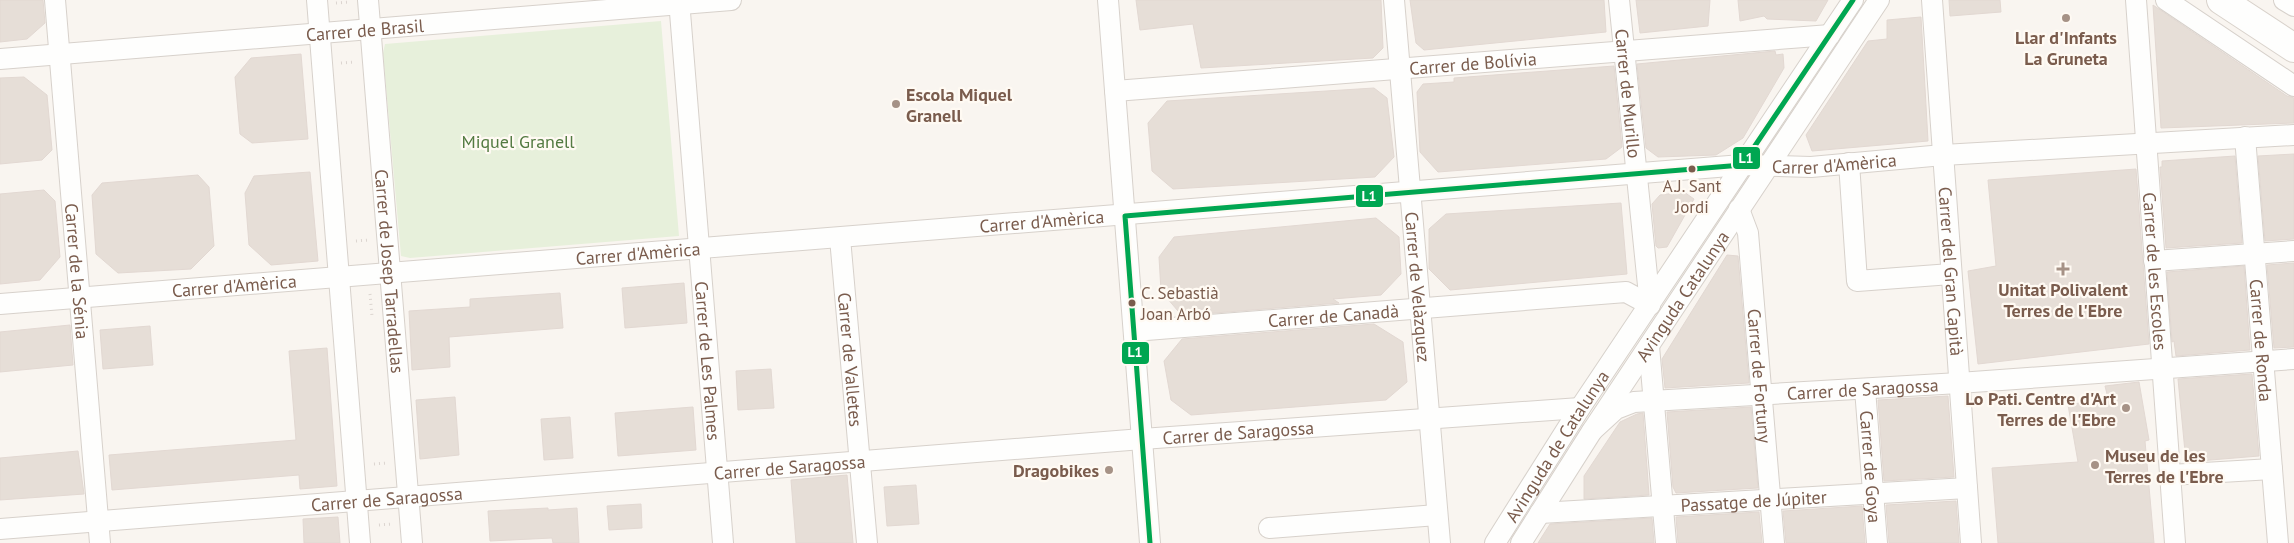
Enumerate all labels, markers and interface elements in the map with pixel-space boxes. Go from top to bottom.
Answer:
marker: Llar d'Infants La Gruneta [2060,12,2072,24]
street label: Carrer de Brasil [305,13,425,46]
place label: Llar d'Infants La Gruneta [2015,26,2117,70]
street label: Carrer de Murillo [1610,28,1647,159]
street label: Carrer de Bolívia [1408,47,1537,79]
place label: Escola Miquel Granell [906,83,1013,127]
marker: Escola Miquel Granell [890,98,902,110]
park label: Miquel Granell [461,130,575,153]
line badge: L1 [1732,146,1761,170]
street label: Carrer d'Amèrica [1772,148,1898,179]
text: L1 [1738,149,1754,167]
marker: A.J. Sant Jordi [1687,164,1697,174]
street label: Carrer de Josep Tarradellas [370,168,410,374]
place label: A.J. Sant Jordi [1663,175,1721,218]
line badge: L1 [1355,184,1384,208]
street label: Carrer del Gran Capità [1934,186,1969,357]
text: L1 [1361,187,1377,205]
street label: Carrer de les Escoles [2138,192,2173,351]
street label: Carrer de la Sénia [60,202,95,340]
street label: Carrer d'Amèrica [978,204,1105,237]
street label: Carrer de Velàzquez [1400,211,1436,363]
street label: Avinguda Catalunya [1630,226,1734,366]
street label: Carrer d'Amèrica [575,237,701,270]
marker: Unitat Polivalent Terres de l'Ebre [2056,262,2070,276]
street label: Carrer d'Amèrica [171,269,297,302]
place label: Unitat Polivalent Terres de l'Ebre [1998,278,2128,322]
street label: Carrer de Ronda [2245,278,2278,403]
street label: Carrer de Les Palmes [690,280,726,441]
place label: C. Sebastià Joan Arbó [1140,282,1219,325]
street label: Carrer de Valletes [833,291,868,428]
marker: C. Sebastià Joan Arbó [1127,298,1137,308]
street label: Carrer de Canadà [1267,299,1400,332]
street label: Carrer de Fortuny [1743,308,1777,445]
line badge: L1 [1121,341,1150,365]
text: L1 [1127,343,1143,361]
street label: Avinguda de Catalunya [1500,366,1614,526]
street label: Carrer de Saragossa [1786,373,1939,405]
place label: Lo Pati. Centre d'Art Terres de l'Ebre [1965,387,2117,431]
marker: Lo Pati. Centre d'Art Terres de l'Ebre [2120,402,2132,414]
street label: Carrer de Goya [1855,410,1887,524]
street label: Carrer de Saragossa [1162,415,1315,449]
place label: Museu de les Terres de l'Ebre [2105,444,2224,488]
street label: Carrer de Saragossa [713,449,866,484]
place label: Dragobikes [1013,459,1099,482]
marker: Museu de les Terres de l'Ebre [2089,459,2101,471]
marker: Dragobikes [1103,464,1115,476]
street label: Carrer de Saragossa [310,481,463,516]
street label: Passatge de Júpiter [1680,485,1827,516]

